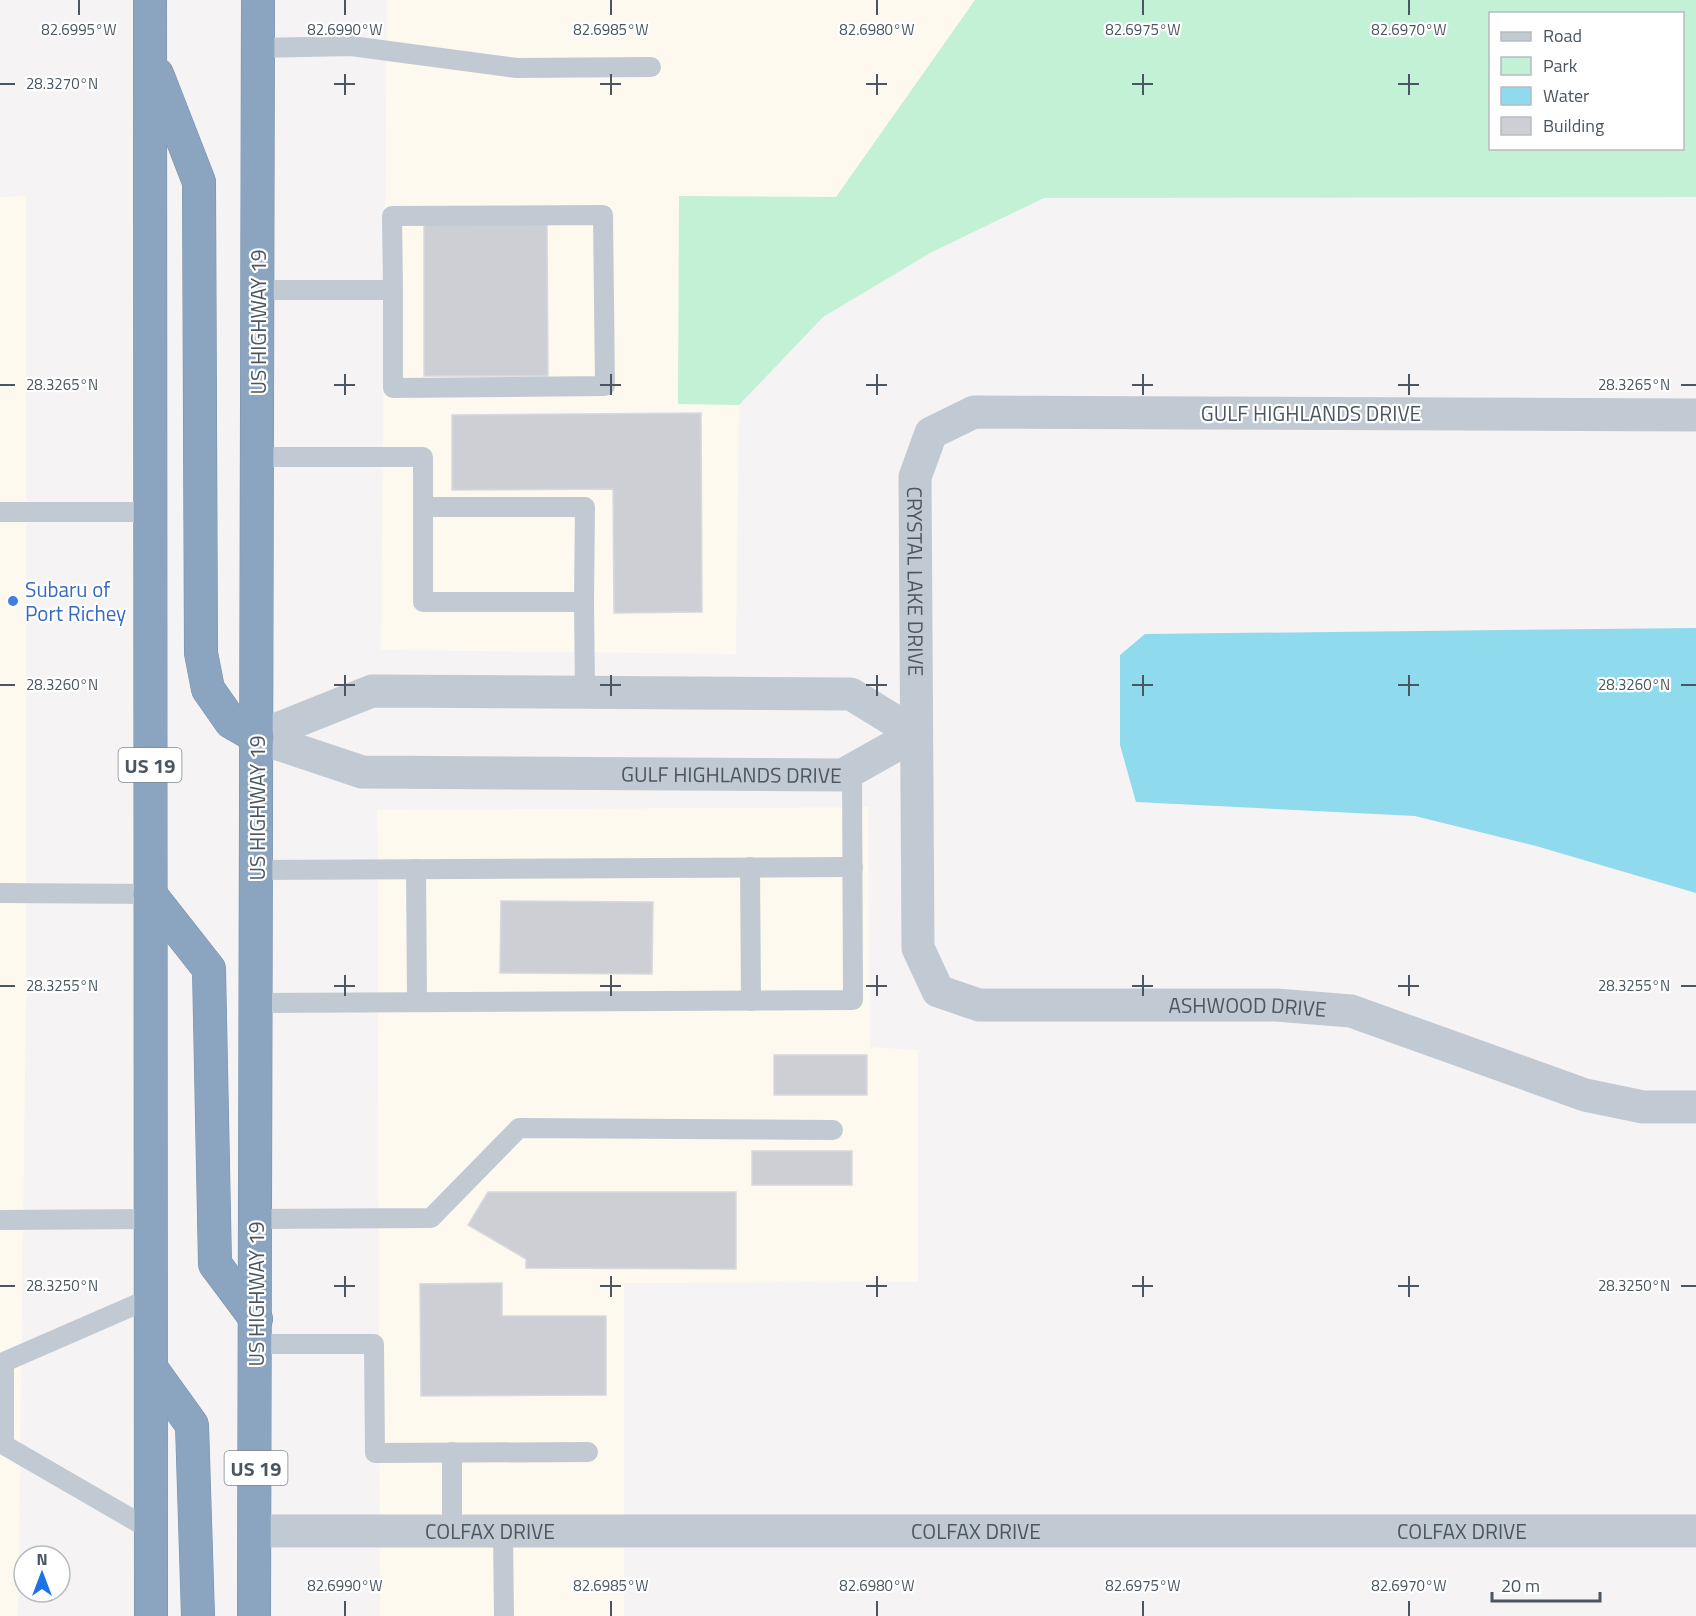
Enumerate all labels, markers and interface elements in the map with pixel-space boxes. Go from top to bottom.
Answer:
legend [1489,12,1684,150]
text: 82.6995°W [41,18,117,41]
text: 82.6990°W [307,18,383,41]
text: 82.6985°W [573,18,649,41]
text: 82.6980°W [839,18,915,41]
text: 82.6975°W [1105,18,1181,41]
text: 82.6970°W [1371,18,1447,41]
text: Road [1543,22,1582,49]
text: Park [1543,52,1578,79]
text: 28.3270°N [26,72,98,95]
text: Water [1543,82,1589,109]
text: Building [1543,112,1604,139]
street label: US HIGHWAY 19 [242,249,274,395]
text: 28.3265°N [26,373,98,396]
text: 28.3265°N [1598,373,1670,396]
street label: GULF HIGHLANDS DRIVE [1201,397,1421,429]
street label: CRYSTAL LAKE DRIVE [899,486,932,676]
place label: Subaru of Port Richey [25,573,126,629]
marker: Subaru of Port Richey [6,594,20,608]
text: 28.3260°N [26,673,98,696]
text: 28.3260°N [1598,673,1670,696]
street label: US HIGHWAY 19 [241,735,273,881]
road number: US 19 [118,748,182,782]
street label: GULF HIGHLANDS DRIVE [621,758,842,791]
text: 28.3255°N [26,974,98,997]
text: 28.3255°N [1598,974,1670,997]
street label: ASHWOOD DRIVE [1169,989,1328,1025]
street label: US HIGHWAY 19 [240,1221,272,1367]
text: 28.3250°N [26,1274,98,1297]
text: 28.3250°N [1598,1274,1670,1297]
road number: US 19 [224,1451,288,1485]
street label: COLFAX DRIVE [425,1515,555,1547]
street label: COLFAX DRIVE [911,1515,1041,1547]
street label: COLFAX DRIVE [1397,1515,1527,1547]
north arrow [12,1544,72,1604]
text: N [36,1547,48,1571]
scale bar [1492,1565,1600,1603]
text: 20 m [1501,1572,1540,1599]
text: 82.6990°W [307,1574,383,1597]
text: 82.6985°W [573,1574,649,1597]
text: 82.6980°W [839,1574,915,1597]
text: 82.6975°W [1105,1574,1181,1597]
text: 82.6970°W [1371,1574,1447,1597]

